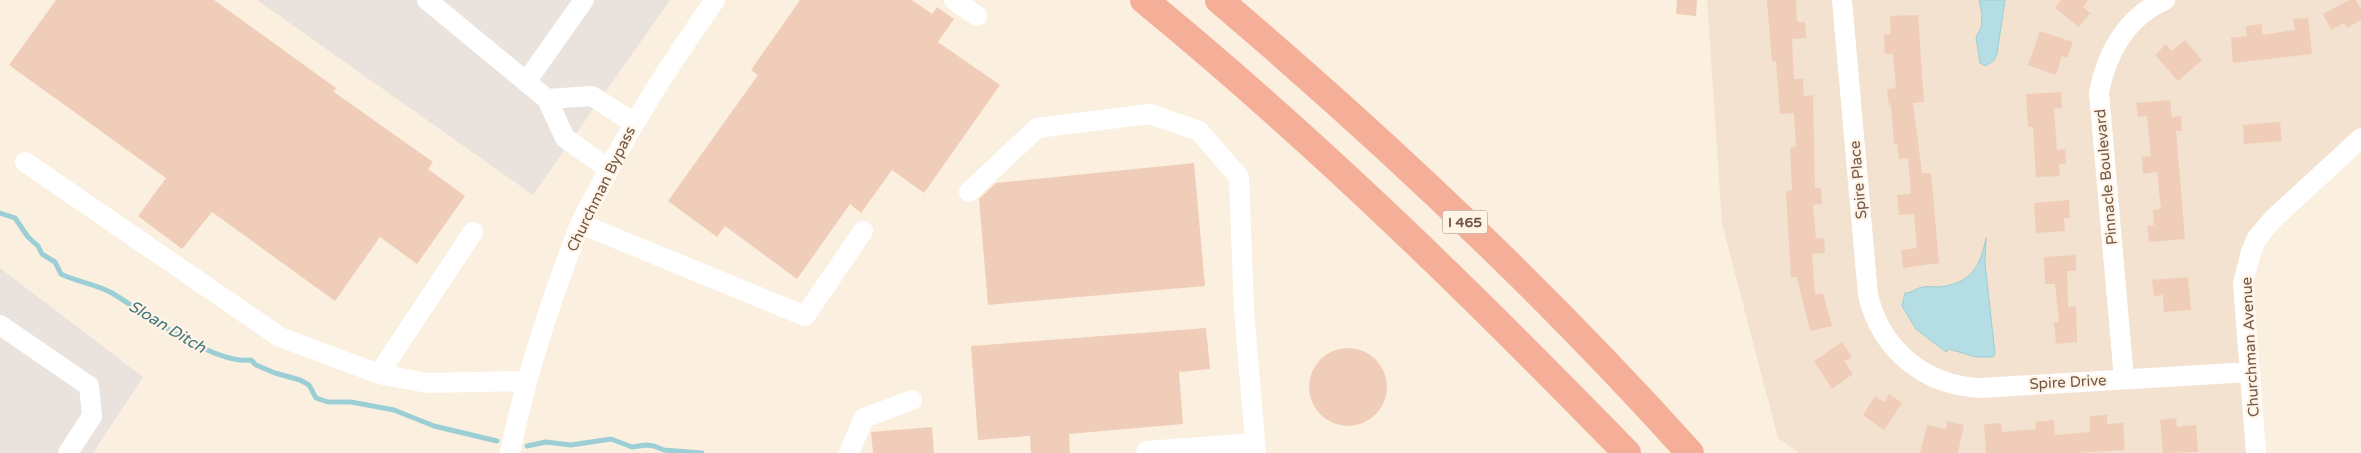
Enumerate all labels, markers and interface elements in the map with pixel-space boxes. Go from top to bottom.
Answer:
street label: Pinnacle Boulevard [2091,108,2121,246]
street label: Churchman Bypass [563,123,639,255]
street label: Spire Place [1846,140,1870,220]
road number: I 465 [1442,210,1488,233]
street label: Churchman Avenue [2237,277,2263,417]
water label: Sloan Ditch [125,296,210,358]
street label: Spire Drive [2029,371,2107,393]

